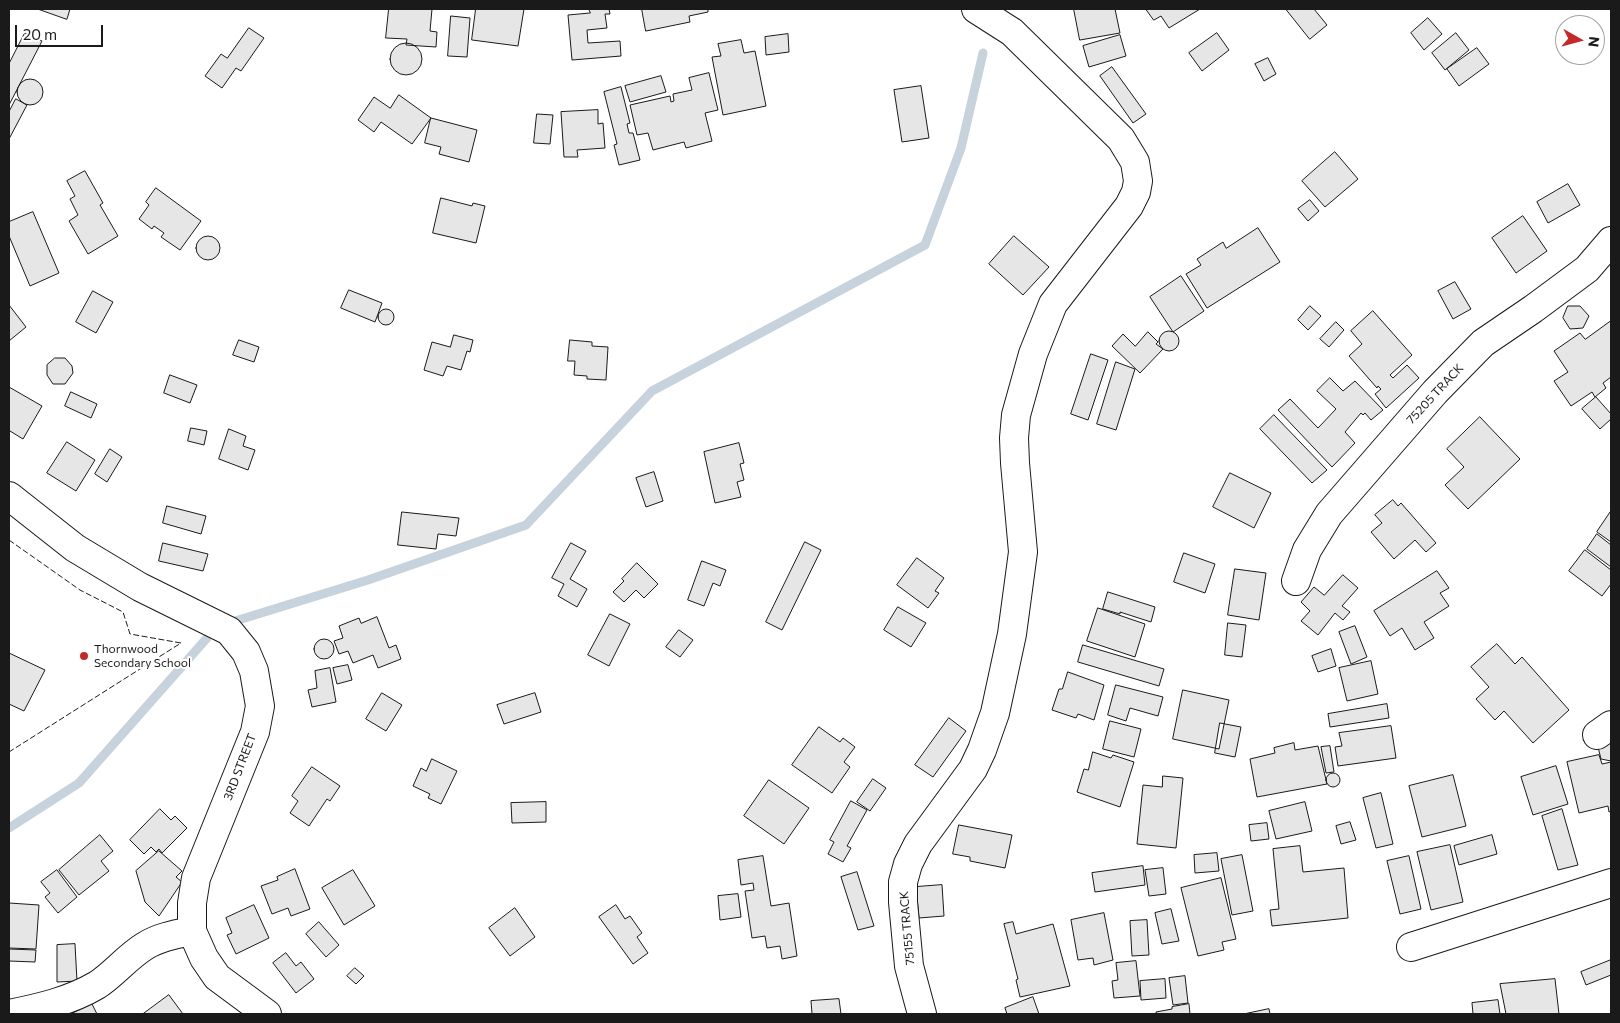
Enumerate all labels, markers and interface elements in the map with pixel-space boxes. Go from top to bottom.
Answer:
scale bar [18,15,105,47]
north arrow [1555,15,1605,65]
text: 20 m [23,25,57,43]
text: N [1585,36,1603,48]
street label: 75205 TRACK [1404,361,1466,427]
place label: Thornwood Secondary School [94,642,191,670]
marker: Thornwood Secondary School [78,650,90,662]
street label: 3RD STREET [221,731,259,803]
street label: 75155 TRACK [897,890,917,966]

